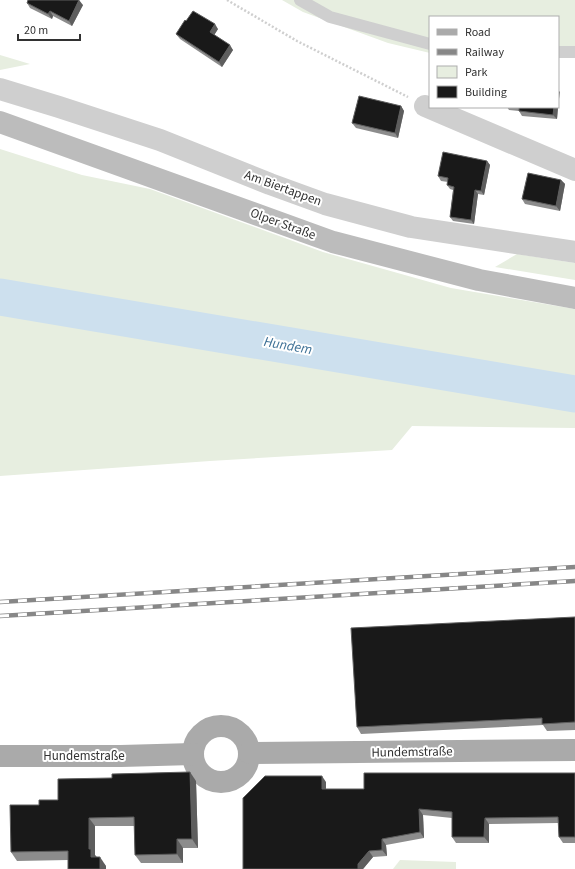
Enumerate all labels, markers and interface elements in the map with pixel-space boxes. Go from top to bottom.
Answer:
scale bar [18,16,80,42]
legend [429,16,559,108]
text: 20 m [24,22,48,39]
text: Road [465,24,491,41]
text: Railway [465,44,504,61]
text: Park [465,64,487,81]
text: Building [465,84,507,101]
street label: Am Biertappen [242,166,324,210]
street label: Olper Straße [248,204,318,244]
water label: Hundem [262,332,314,360]
street label: Hundemstraße [371,742,453,762]
street label: Hundemstraße [43,747,125,765]

